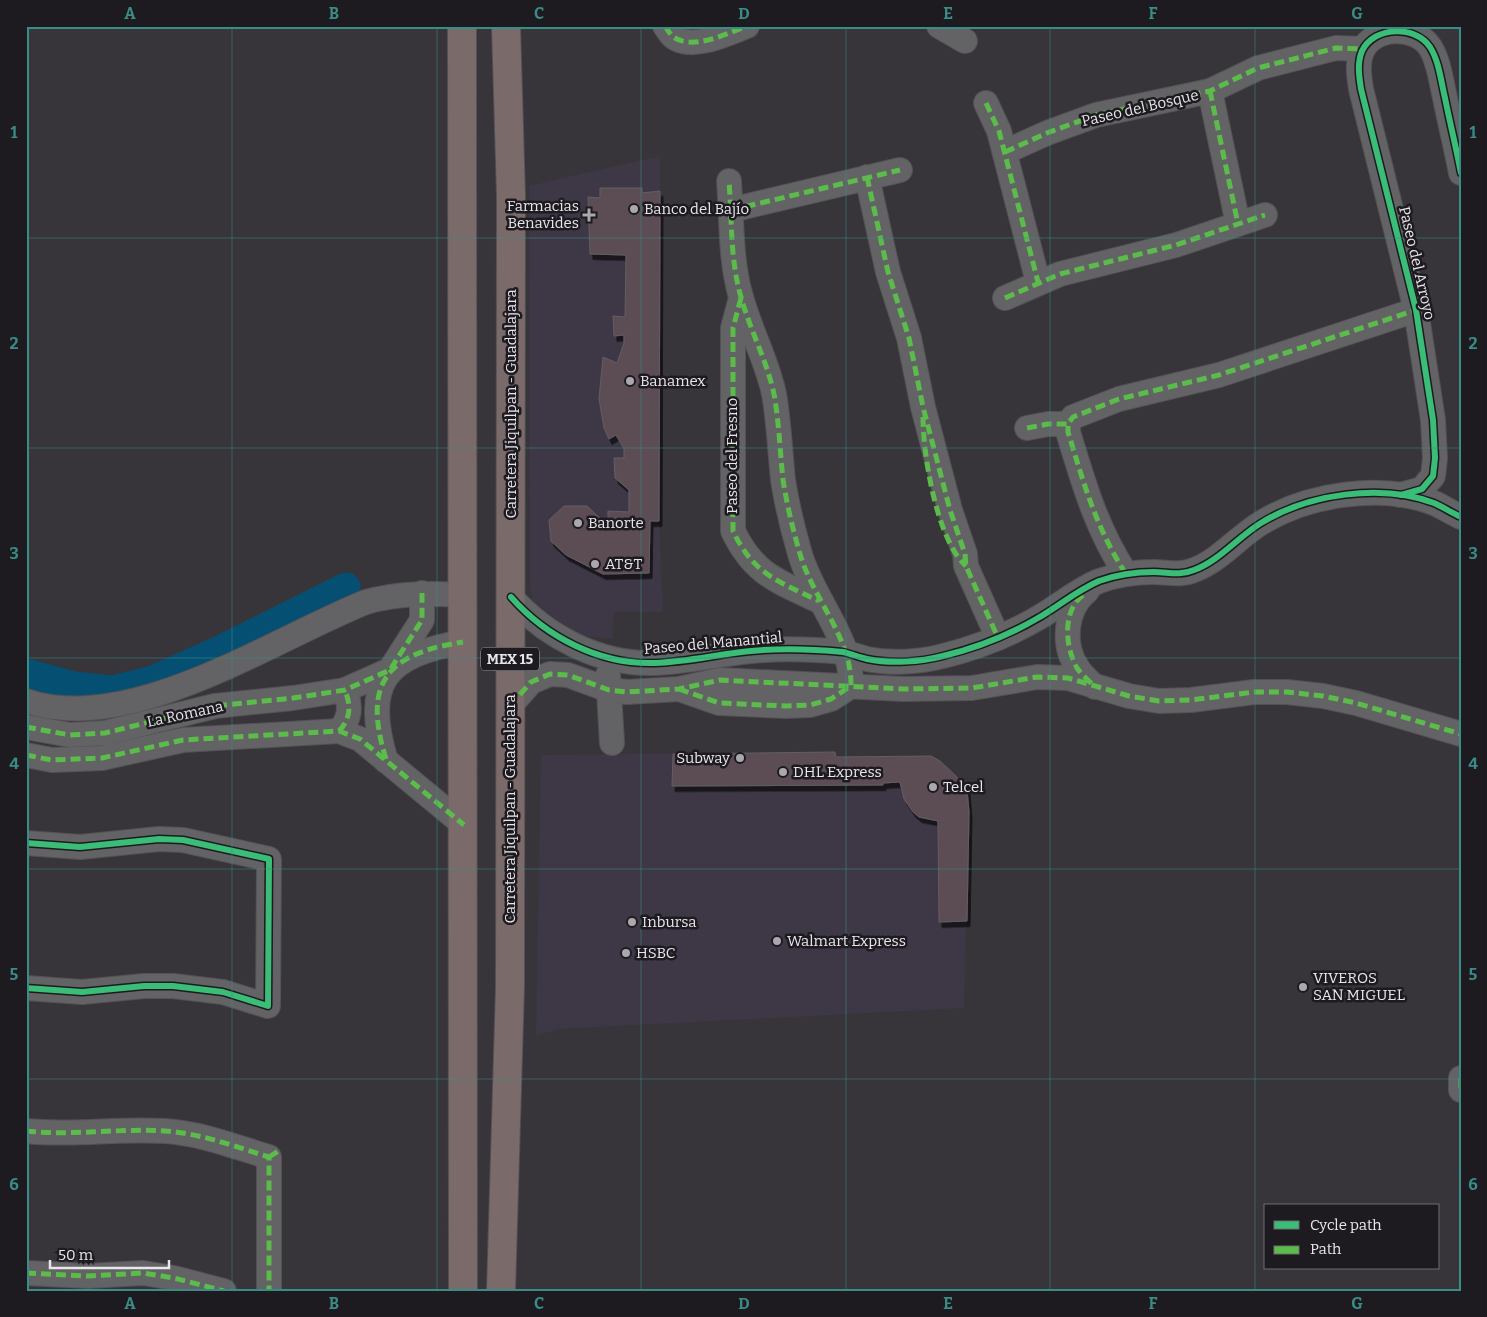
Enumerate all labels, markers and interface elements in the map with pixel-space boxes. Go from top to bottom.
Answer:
text: A [124,4,136,23]
text: B [329,4,339,23]
text: C [534,4,544,23]
text: D [738,4,750,23]
text: E [943,4,953,23]
text: F [1149,4,1158,23]
text: G [1351,4,1363,23]
street label: Paseo del Bosque [1080,86,1200,130]
text: 1 [11,123,18,142]
text: 1 [1470,123,1477,142]
place label: Farmacias Benavides [507,197,579,232]
place label: Banco del Bajío [644,200,749,218]
marker: Banco del Bajío [628,203,640,215]
street label: Paseo del Arroyo [1395,205,1439,321]
marker: Farmacias Benavides [583,209,595,221]
street label: Carretera Jiquilpan - Guadalajara [502,289,520,519]
text: 2 [9,334,19,353]
text: 2 [1468,334,1478,353]
place label: Banamex [640,372,706,390]
marker: Banamex [624,375,636,387]
street label: Paseo del Fresno [723,398,741,514]
place label: Banorte [588,514,644,532]
marker: Banorte [572,517,584,529]
text: 3 [9,544,19,563]
text: 3 [1468,544,1478,563]
place label: AT&T [605,555,643,573]
marker: AT&T [589,558,601,570]
street label: Paseo del Manantial [643,628,783,658]
road number: MEX 15 [481,648,539,671]
street label: Carretera Jiquilpan - Guadalajara [501,694,519,924]
street label: La Romana [145,697,225,731]
place label: Subway [676,749,730,767]
marker: Subway [734,752,746,764]
text: 4 [9,754,19,773]
text: 4 [1468,754,1478,773]
place label: DHL Express [793,763,882,781]
marker: DHL Express [777,766,789,778]
place label: Telcel [943,778,984,796]
marker: Telcel [927,781,939,793]
place label: Inbursa [642,913,697,931]
marker: Inbursa [626,916,638,928]
place label: Walmart Express [787,932,906,950]
marker: Walmart Express [771,935,783,947]
place label: HSBC [636,944,676,962]
marker: HSBC [620,947,632,959]
text: 5 [10,965,19,984]
text: 5 [1469,965,1478,984]
place label: VIVEROS SAN MIGUEL [1313,969,1405,1004]
marker: VIVEROS SAN MIGUEL [1297,981,1309,993]
text: 6 [9,1175,19,1194]
text: 6 [1468,1175,1478,1194]
legend [1264,1204,1440,1270]
text: Cycle path [1310,1216,1382,1234]
scale bar [50,1237,169,1269]
text: Path [1310,1240,1342,1258]
text: 50 m [58,1246,94,1264]
text: A [124,1294,136,1313]
text: B [329,1294,339,1313]
text: C [534,1294,544,1313]
text: D [738,1294,750,1313]
text: E [943,1294,953,1313]
text: F [1149,1294,1158,1313]
text: G [1351,1294,1363,1313]

